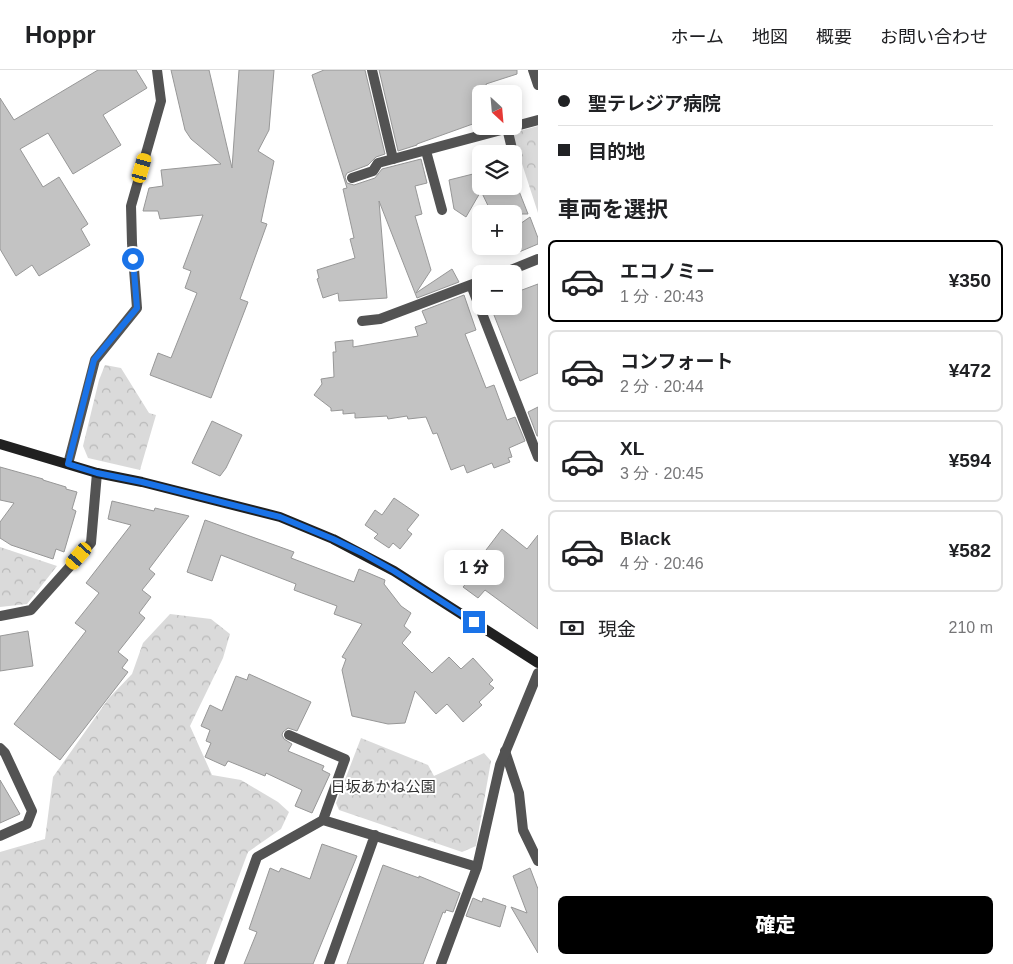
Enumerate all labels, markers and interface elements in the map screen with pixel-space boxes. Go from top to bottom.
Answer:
text: Hoppr [25,21,96,48]
text: ホーム [671,27,724,47]
text: 地図 [752,27,788,47]
text: 概要 [816,27,852,47]
text: お問い合わせ [880,27,988,47]
north arrow [472,85,522,135]
map controls [472,85,522,315]
text: 聖テレジア病院 [588,93,721,114]
text: 目的地 [588,141,645,162]
button: layers [472,145,522,195]
car [130,152,153,184]
text: 車両を選択 [558,197,668,222]
button: + [472,205,522,255]
route start [122,248,144,270]
icon: car [560,259,605,304]
text: エコノミー [620,261,715,282]
button: − [472,265,522,315]
text: ¥350 [949,270,991,291]
text: 1 分 · 20:43 [620,288,704,305]
icon: car [560,349,605,394]
text: コンフォート [620,351,733,372]
text: ¥472 [949,360,991,381]
text: 2 分 · 20:44 [620,378,704,395]
text: XL [620,438,644,459]
icon: car [560,439,605,484]
text: ¥594 [949,450,991,471]
text: 3 分 · 20:45 [620,465,704,482]
text: Black [620,528,671,549]
icon: car [560,529,605,574]
car [63,540,94,572]
text: ¥582 [949,540,991,561]
callout: 1 分 [444,550,504,584]
text: 4 分 · 20:46 [620,555,704,572]
text: 1 分 [459,559,489,576]
route end [463,611,485,633]
icon: cash [558,614,586,642]
text: 現金 [598,619,636,640]
text: 210 m [949,619,993,636]
park label: 日坂あかね公園 [330,778,436,795]
button: 確定 [558,896,993,954]

